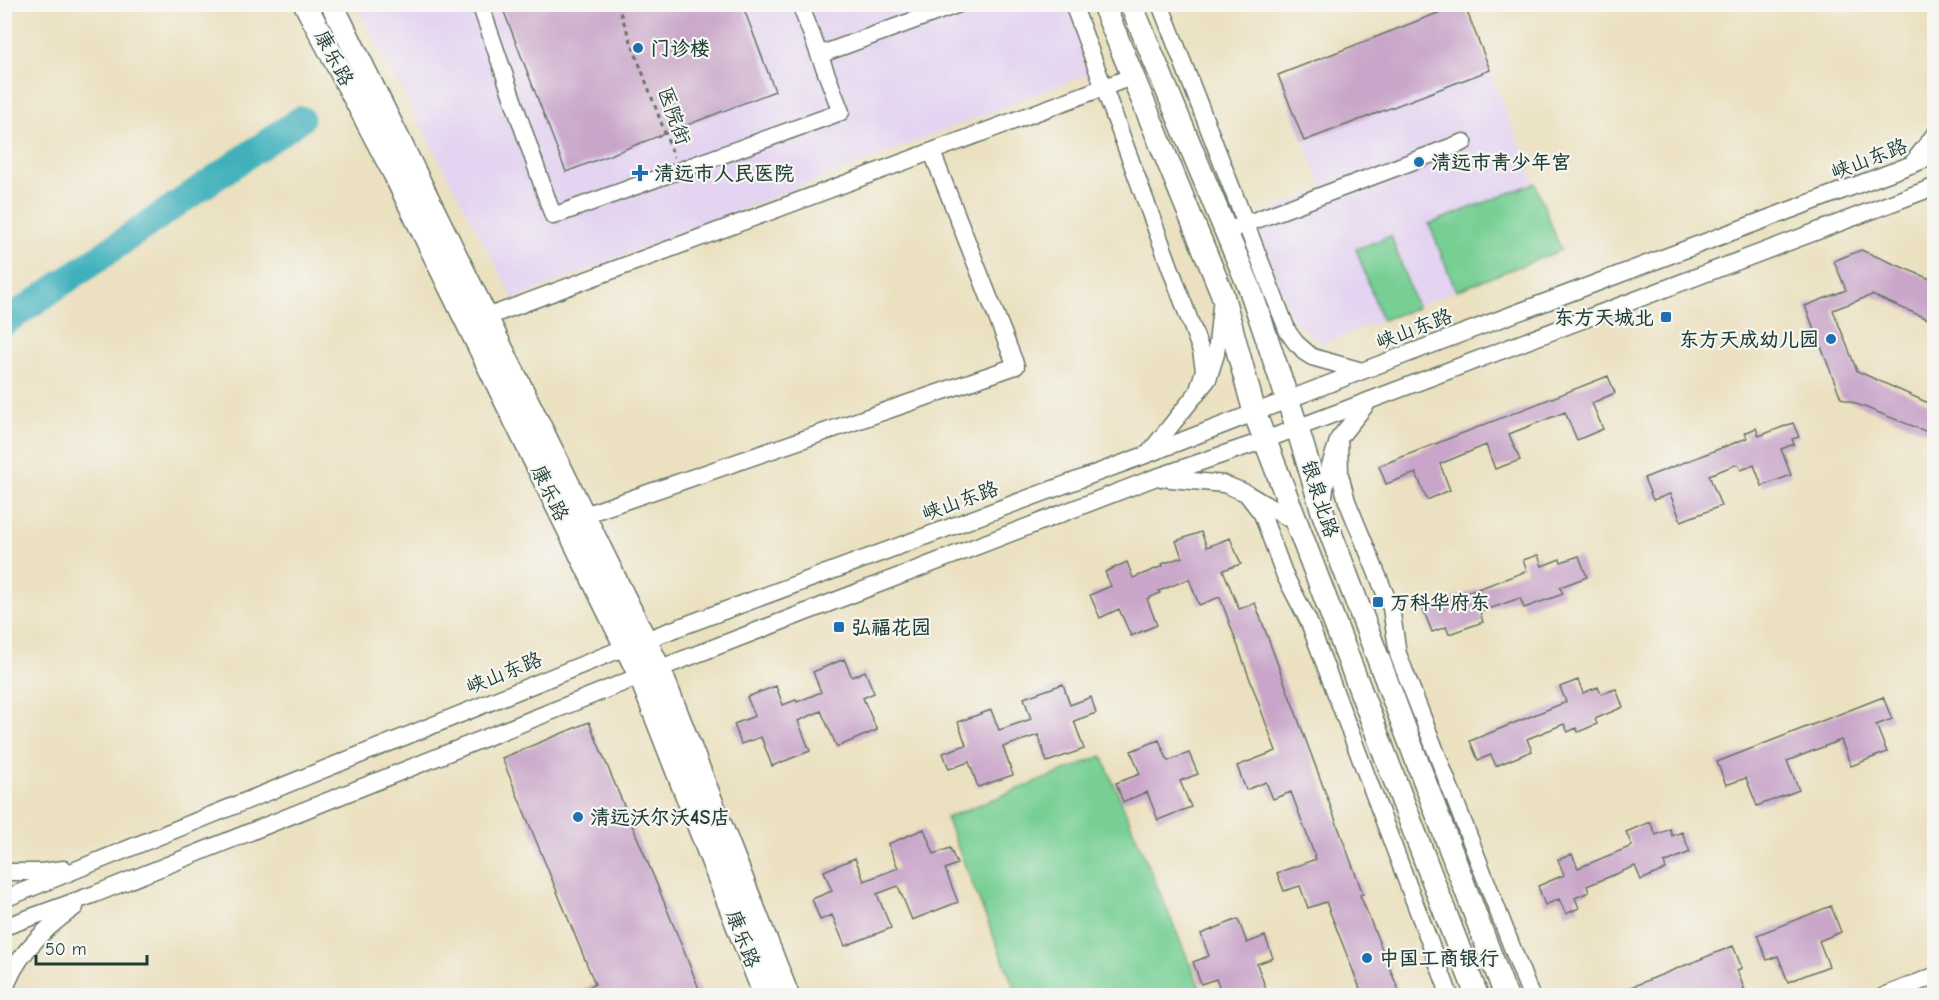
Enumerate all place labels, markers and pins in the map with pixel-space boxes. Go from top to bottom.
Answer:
place label: 门诊楼 [650,37,710,60]
marker: 门诊楼 [631,41,645,55]
place label: 清远市青少年宫 [1431,151,1571,174]
marker: 清远市青少年宫 [1412,155,1426,169]
place label: 清远市人民医院 [654,162,794,185]
marker: 清远市人民医院 [631,164,649,182]
place label: 东方天城北 [1554,306,1654,329]
marker: 东方天城北 [1659,310,1673,324]
place label: 东方天成幼儿园 [1679,328,1819,351]
marker: 东方天成幼儿园 [1824,332,1838,346]
place label: 万科华府东 [1390,591,1490,614]
marker: 万科华府东 [1371,595,1385,609]
place label: 弘福花园 [851,616,931,639]
marker: 弘福花园 [832,620,846,634]
place label: 清远沃尔沃4S店 [590,806,730,829]
marker: 清远沃尔沃4S店 [571,810,585,824]
place label: 中国工商银行 [1379,947,1499,970]
marker: 中国工商银行 [1360,951,1374,965]

